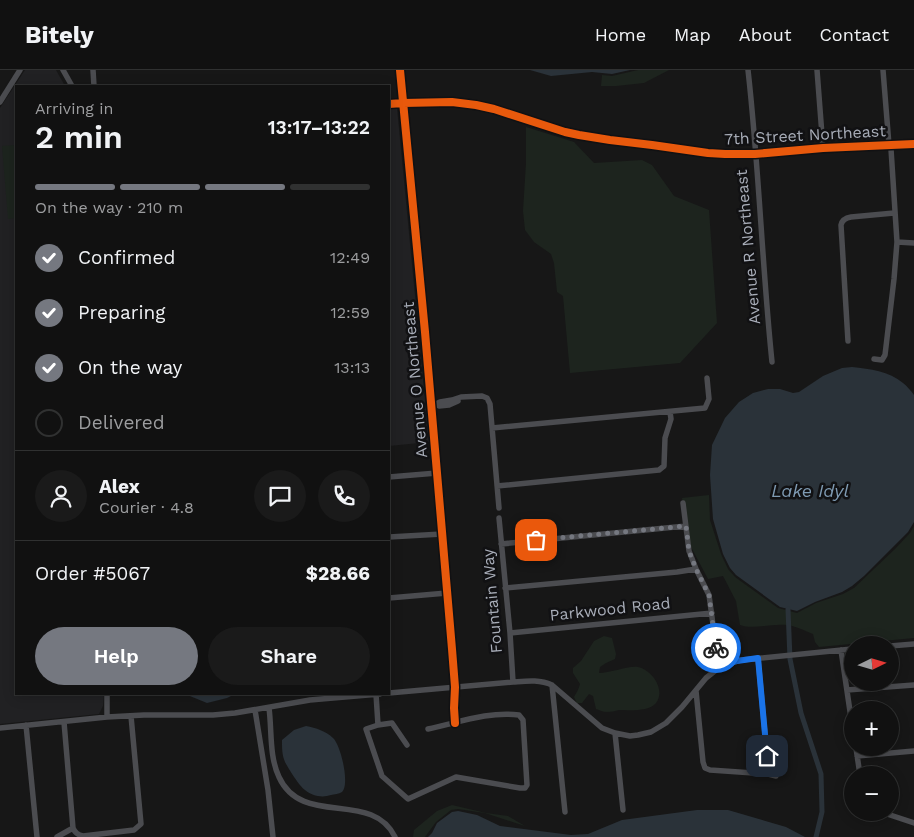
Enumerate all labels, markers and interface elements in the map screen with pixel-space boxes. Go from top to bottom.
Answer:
text: Bitely [25,21,94,49]
text: Home [595,24,646,45]
text: Map [674,24,711,45]
text: About [739,24,791,45]
text: Contact [819,24,889,45]
text: Arriving in [35,99,113,118]
text: 13:17–13:22 [268,116,370,139]
text: 2 min [35,118,123,156]
street label: 7th Street Northeast [724,121,887,149]
street label: Avenue R Northeast [732,168,764,325]
text: On the way · 210 m [35,198,183,217]
icon: check [35,244,63,272]
text: Confirmed [78,246,175,269]
text: 12:49 [330,248,370,267]
icon: check [35,299,63,327]
text: Preparing [78,301,165,324]
street label: Avenue O Northeast [399,301,431,459]
text: 12:59 [331,303,370,322]
icon: check [35,354,63,382]
text: On the way [78,356,182,379]
text: 13:13 [334,358,370,377]
text: Delivered [78,411,165,434]
button: person [35,470,87,522]
button: chat [254,470,306,522]
button: phone [318,470,370,522]
text: Alex [99,475,140,498]
water label: Lake Idyl [771,480,849,501]
text: Courier · 4.8 [99,498,194,517]
pin [515,519,557,561]
icon: bag [522,526,550,554]
street label: Fountain Way [478,547,506,654]
text: Order #5067 [35,562,150,585]
text: $28.66 [306,562,370,585]
street label: Parkwood Road [549,593,671,625]
courier [691,623,741,673]
button: Help [35,627,198,685]
button: Share [208,627,370,685]
icon: bike [702,634,730,662]
north arrow [844,636,899,691]
map controls [844,636,899,821]
button: + [844,701,899,756]
pin [746,735,788,777]
icon: home [753,742,781,770]
button: − [844,766,899,821]

